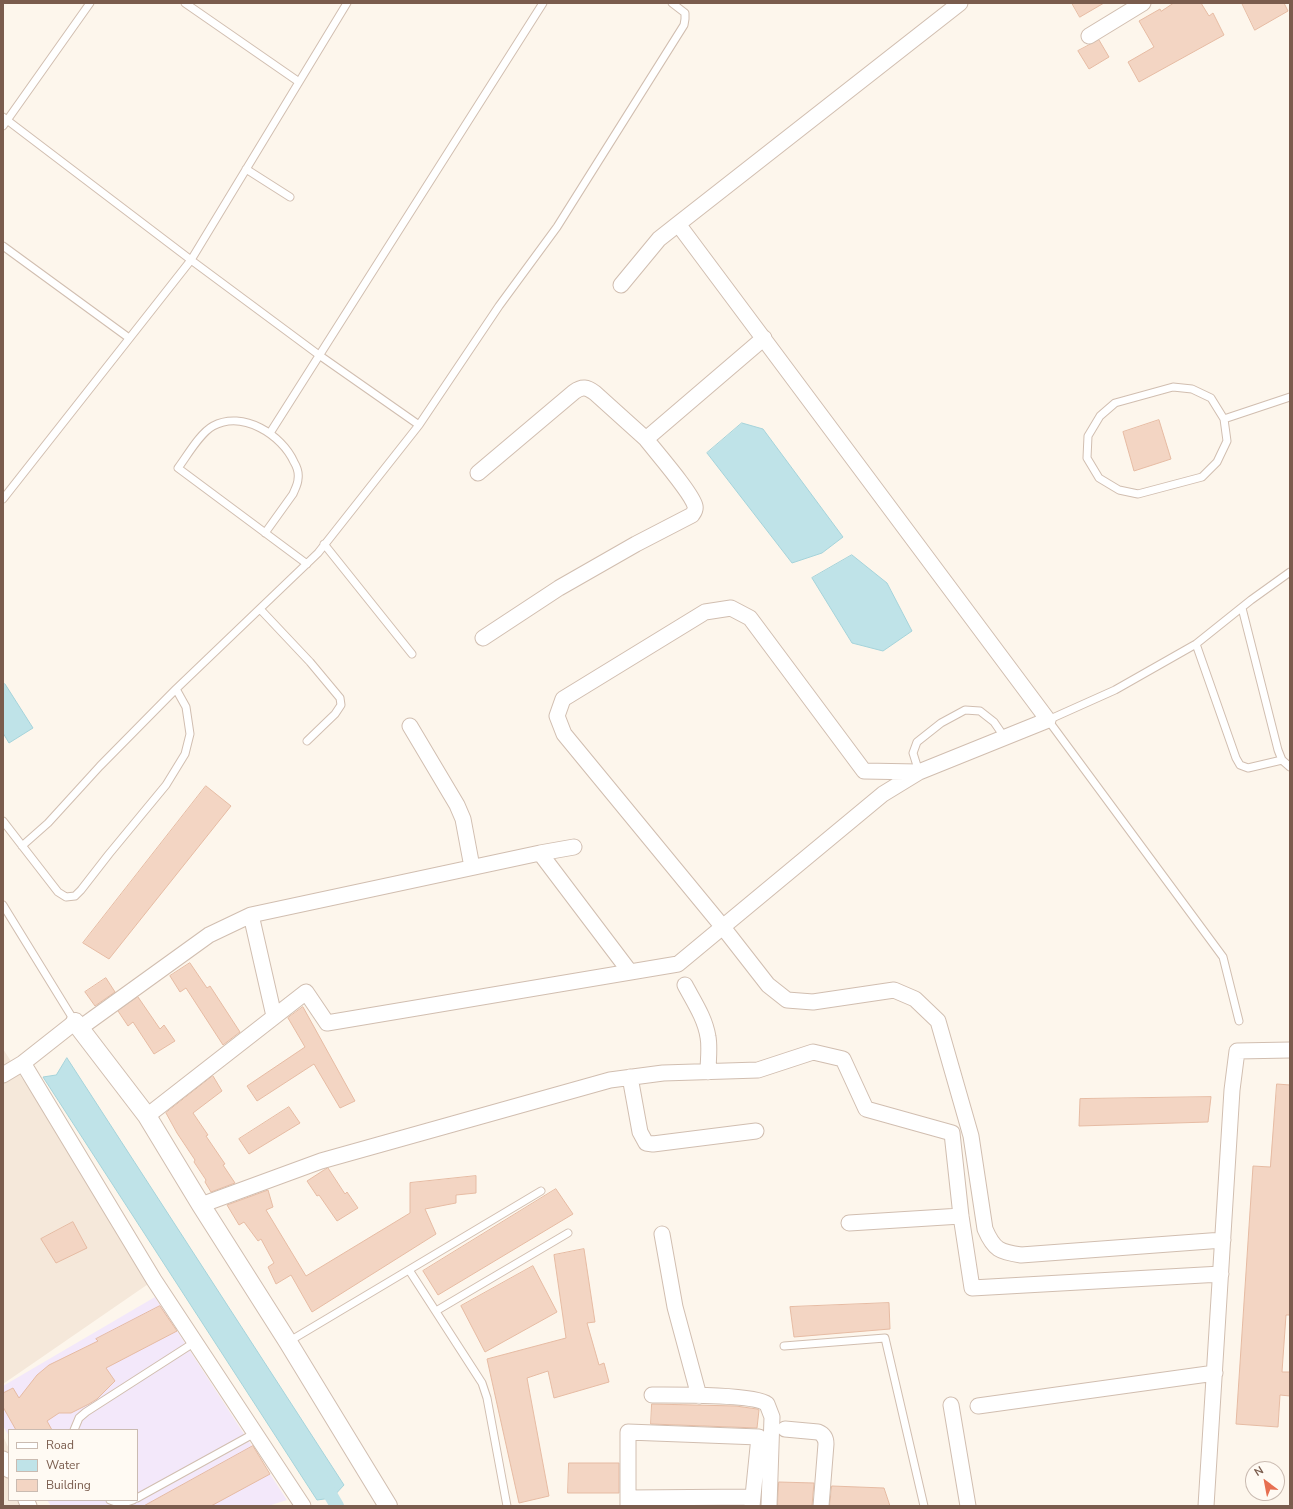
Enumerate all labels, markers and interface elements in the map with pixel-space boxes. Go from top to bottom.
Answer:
legend [8,1429,138,1501]
text: Road [46,1437,74,1453]
text: Water [46,1457,80,1473]
north arrow [1245,1461,1285,1501]
text: N [1251,1463,1266,1480]
text: Building [46,1477,91,1493]

